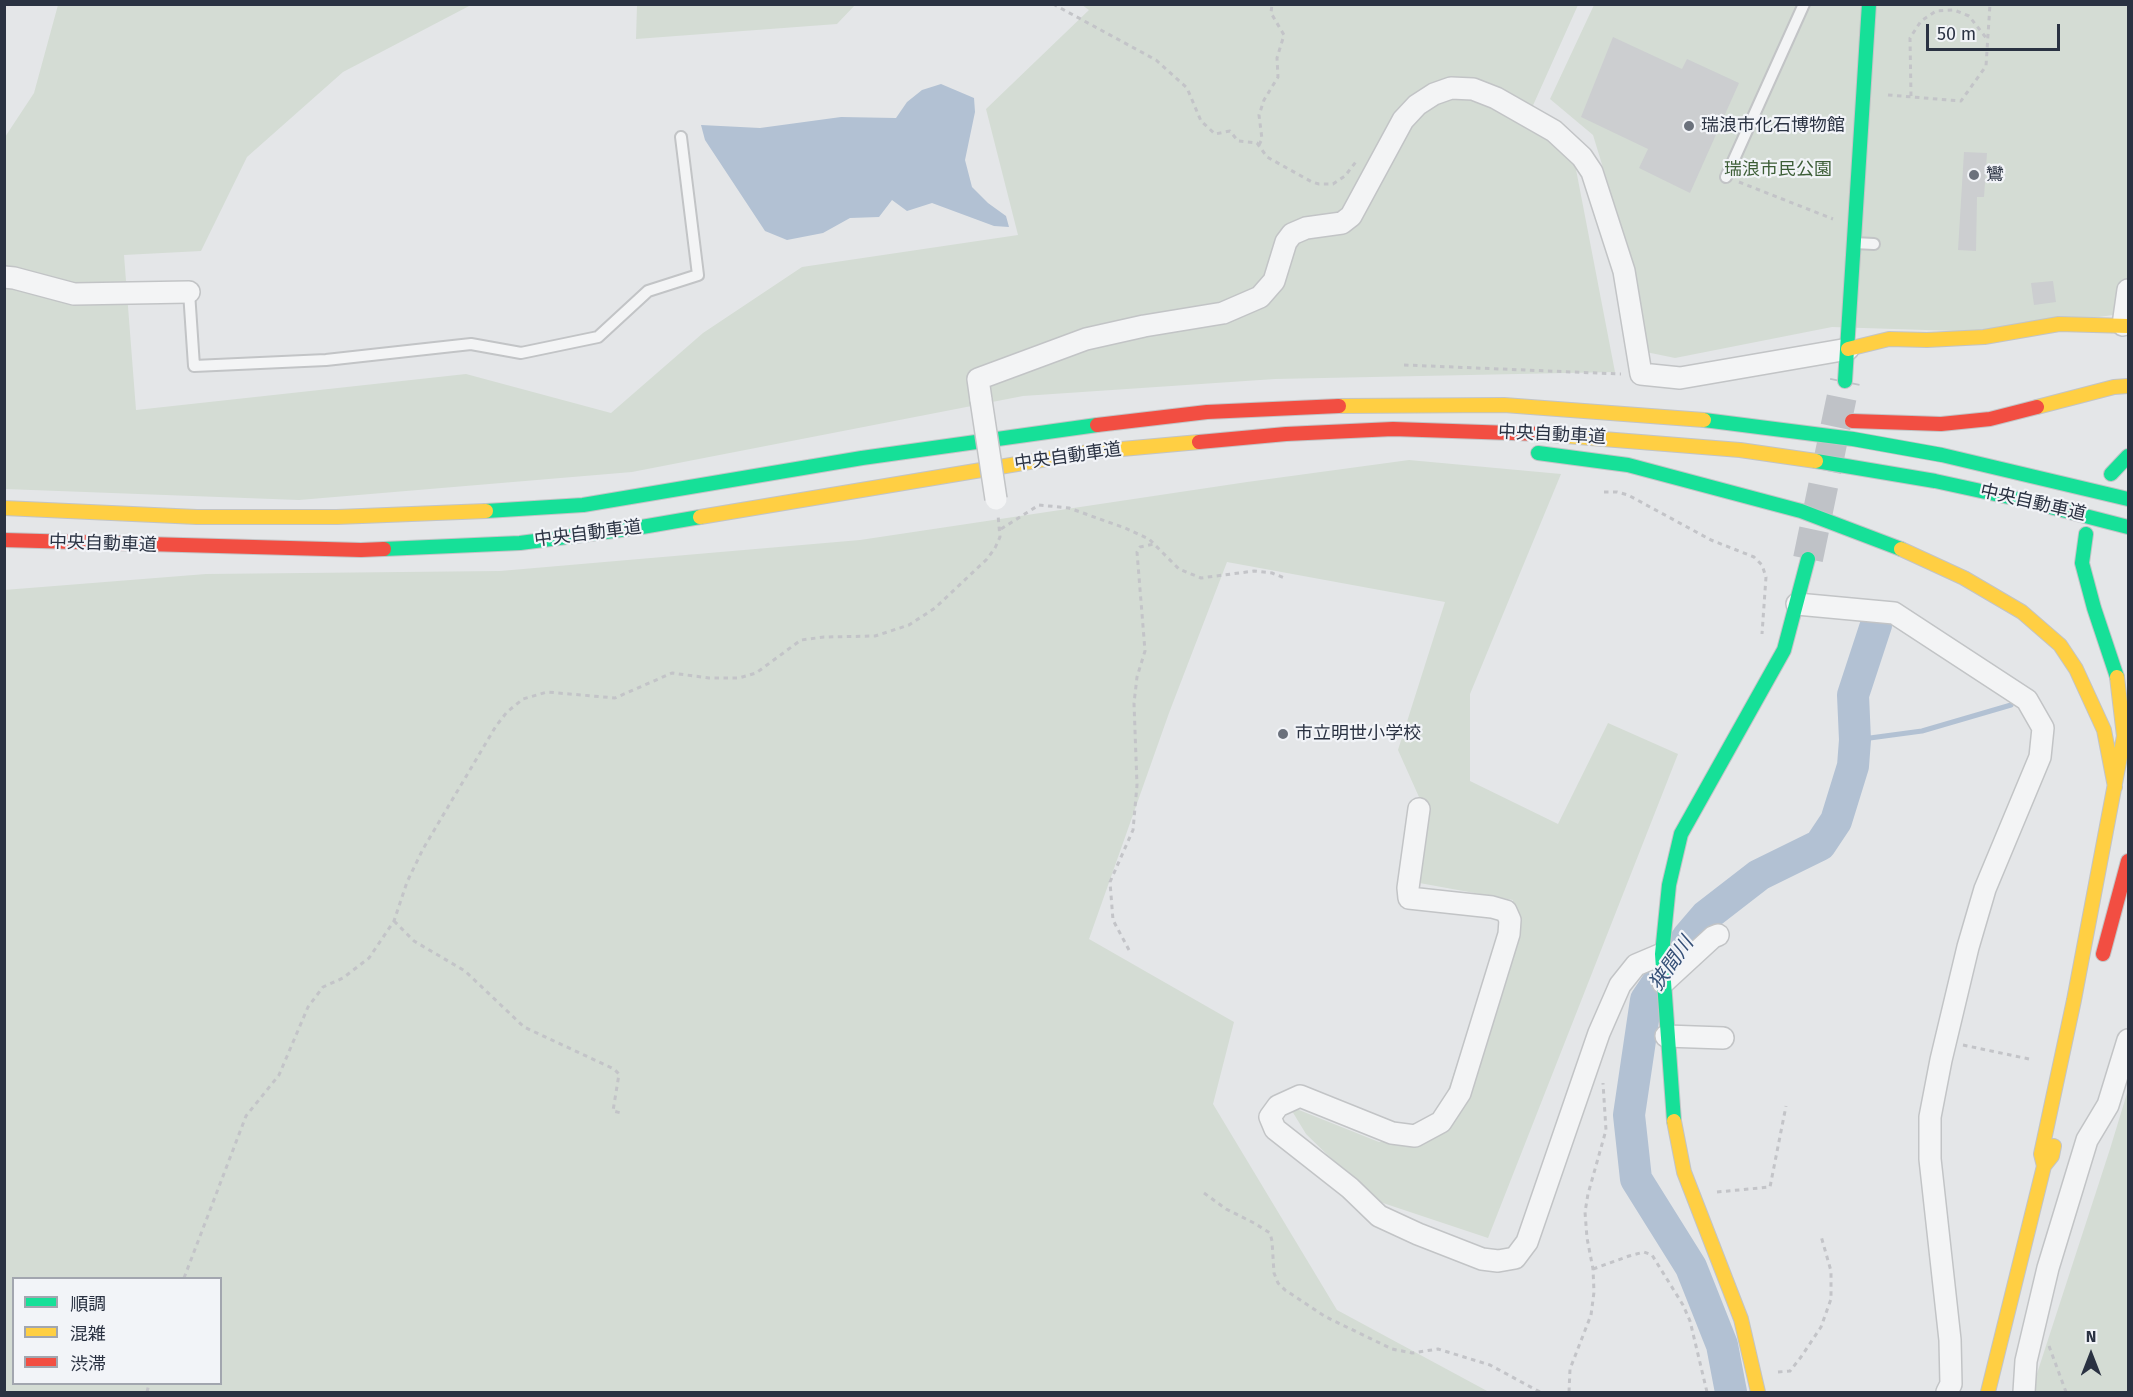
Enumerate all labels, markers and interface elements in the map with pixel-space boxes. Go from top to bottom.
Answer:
scale bar [1929,12,2062,50]
text: 50 m [1937,23,1976,45]
place label: 瑞浪市化石博物館 [1701,115,1845,137]
marker: 瑞浪市化石博物館 [1682,119,1696,133]
park label: 瑞浪市民公園 [1724,159,1832,181]
place label: 鸞 [1986,164,2004,186]
marker: 鸞 [1967,168,1981,182]
street label: 中央自動車道 [1498,421,1606,449]
street label: 中央自動車道 [1013,439,1123,475]
street label: 中央自動車道 [1978,480,2088,526]
street label: 中央自動車道 [533,517,643,551]
street label: 中央自動車道 [49,531,157,557]
place label: 市立明世小学校 [1295,723,1421,745]
marker: 市立明世小学校 [1276,727,1290,741]
water label: 狭間川 [1645,933,1699,995]
legend [12,1277,222,1385]
text: 順調 [70,1293,106,1315]
text: 混雑 [70,1323,106,1345]
north arrow [2061,1325,2121,1385]
text: N [2086,1327,2096,1346]
text: 渋滞 [70,1353,106,1375]

